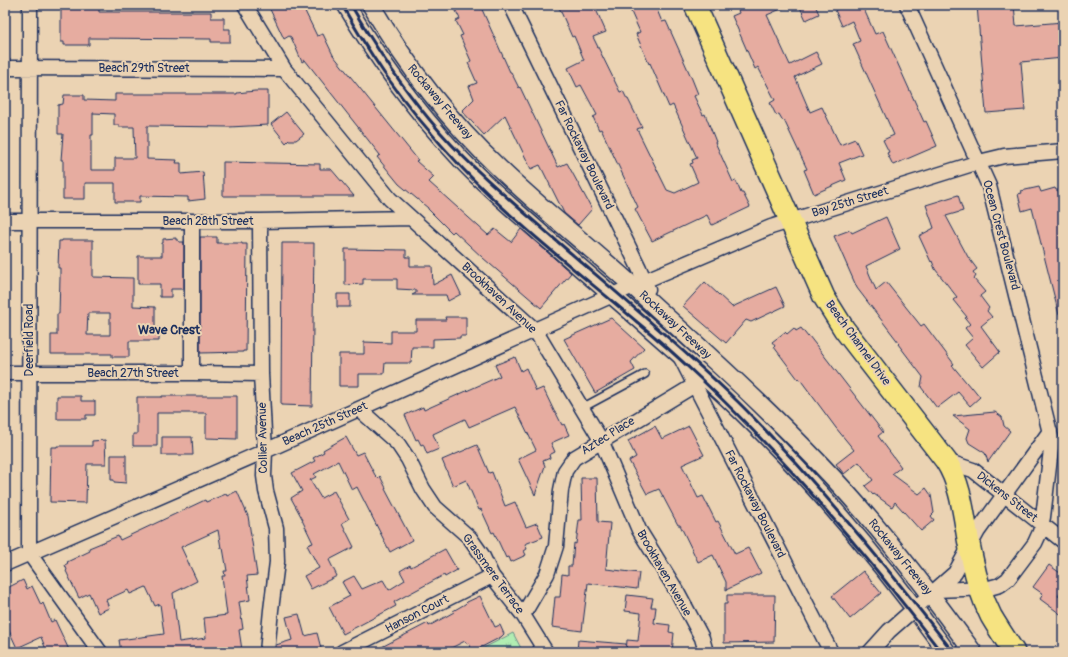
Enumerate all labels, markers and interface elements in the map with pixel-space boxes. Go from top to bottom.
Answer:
street label: Beach 29th Street [98,61,190,76]
street label: Rockaway Freeway [404,61,476,143]
street label: Far Rockaway Boulevard [551,98,617,212]
street label: Ocean Crest Boulevard [979,178,1023,292]
street label: Bay 25th Street [810,183,890,221]
street label: Beach 28th Street [163,214,254,229]
street label: Brookhaven Avenue [458,259,540,337]
street label: Rockaway Freeway [636,288,714,362]
street label: Beach Channel Drive [822,298,894,389]
street label: Deerfield Road [22,304,37,376]
district label: Wave Crest [138,322,201,338]
street label: Beach 27th Street [87,366,179,381]
street label: Beach 25th Street [280,398,370,449]
street label: Collier Avenue [255,402,271,474]
street label: Aztec Place [578,414,638,458]
street label: Far Rockaway Boulevard [721,447,789,561]
street label: Dickens Street [973,468,1041,526]
street label: Rockaway Freeway [865,516,935,598]
street label: Brookhaven Avenue [633,527,695,619]
street label: Grassmere Terrace [459,531,527,617]
street label: Hanson Court [383,591,451,636]

